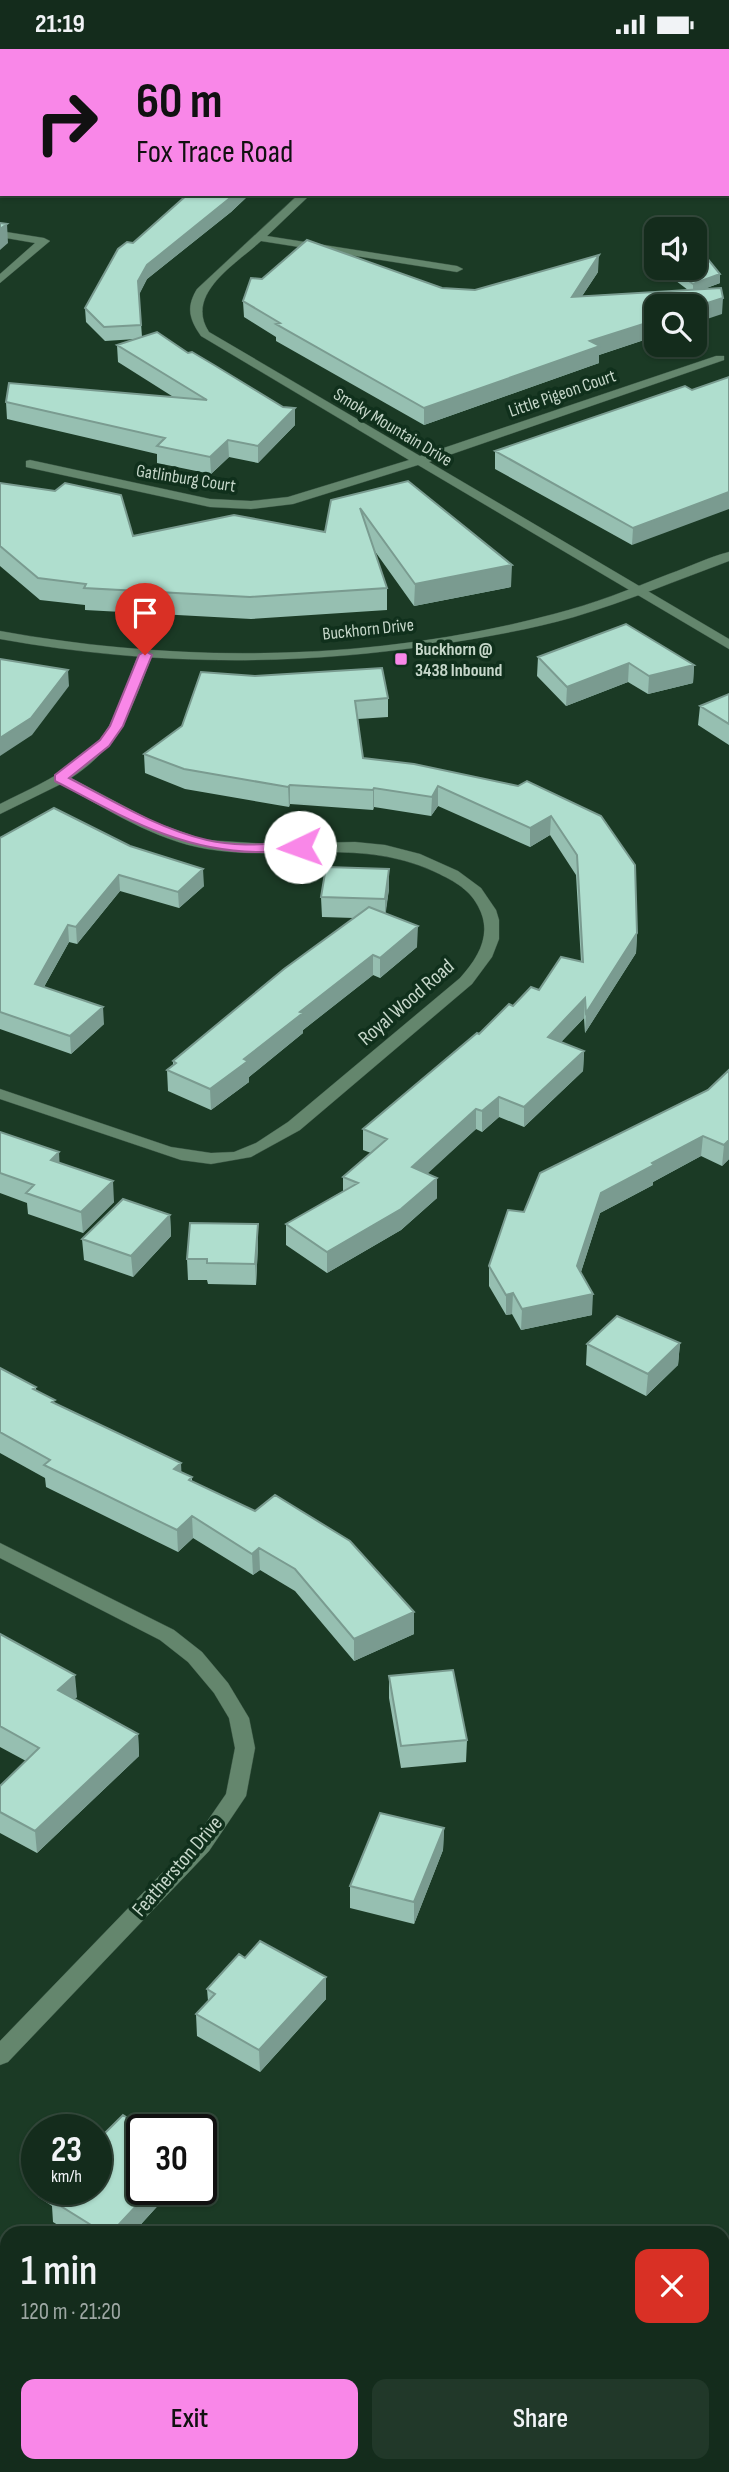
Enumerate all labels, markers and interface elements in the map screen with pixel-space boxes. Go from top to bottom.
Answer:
text: 21:19 [35,9,85,40]
text: 60 m [136,73,223,132]
icon: right [21,77,112,168]
text: Fox Trace Road [136,133,293,172]
map controls [644,217,707,357]
button: sound [644,217,707,280]
button: search [644,294,707,357]
street label: Little Pigeon Court [506,365,619,422]
street label: Smoky Mountain Drive [330,384,456,471]
street label: Gatlinburg Court [135,460,238,497]
pin [115,583,175,655]
icon: arrive [126,594,164,632]
street label: Buckhorn Drive [321,614,415,645]
place label: Buckhorn @ 3438 Inbound [415,639,502,681]
marker: Buckhorn @ 3438 Inbound [393,651,409,667]
position arrow [263,810,337,884]
street label: Royal Wood Road [353,954,459,1051]
street label: Featherston Drive [127,1811,228,1922]
speed limit sign: 30 [126,2114,217,2205]
text: 23 [51,2129,82,2172]
text: km/h [51,2166,82,2187]
text: 1 min [21,2246,97,2297]
button: close [635,2249,709,2323]
text: 120 m · 21:20 [21,2298,121,2326]
button: Exit [21,2379,358,2459]
button: Share [372,2379,709,2459]

